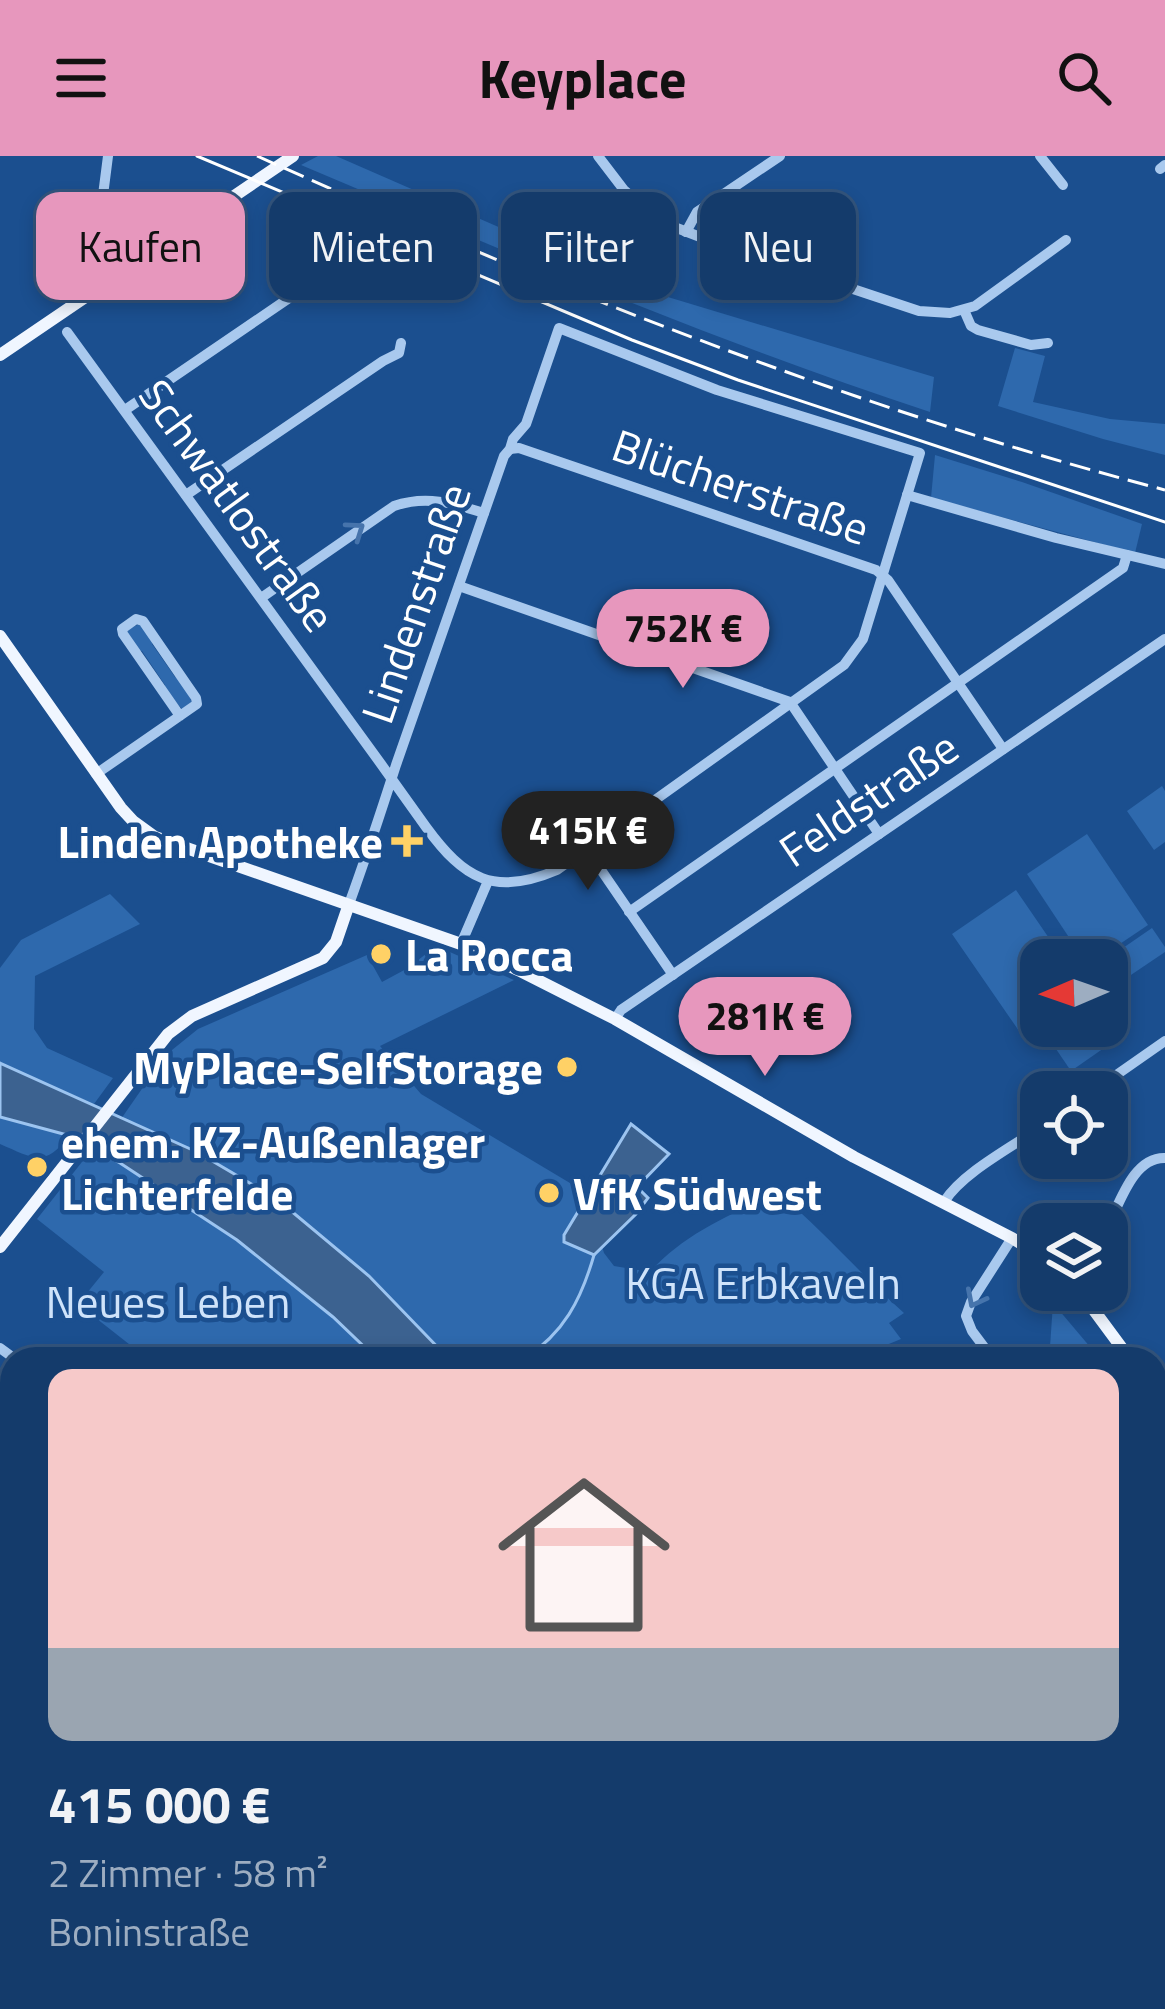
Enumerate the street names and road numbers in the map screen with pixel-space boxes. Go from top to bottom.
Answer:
street label: Schwatlostraße [123,365,353,645]
street label: Blücherstraße [603,410,879,562]
street label: Lindenstraße [342,474,488,732]
street label: Feldstraße [765,713,971,883]

